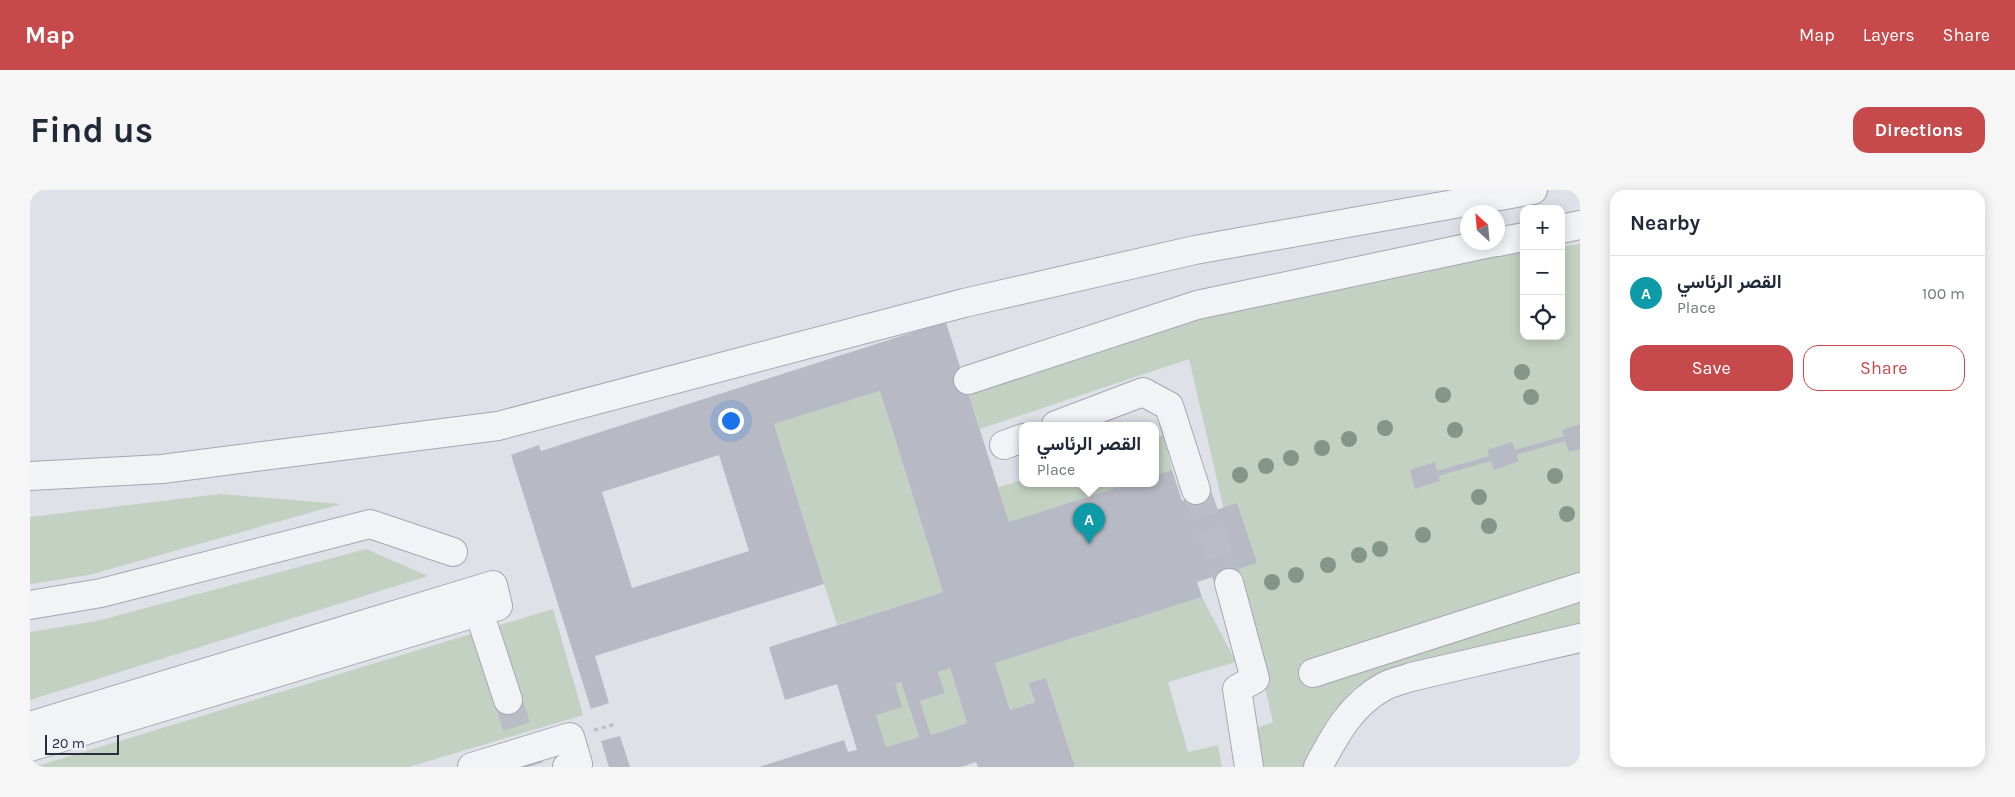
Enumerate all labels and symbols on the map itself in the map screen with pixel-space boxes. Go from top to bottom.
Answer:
north arrow [1460,205,1505,250]
your location [718,408,744,434]
pin: A [1073,503,1105,544]
scale bar [45,732,119,755]

